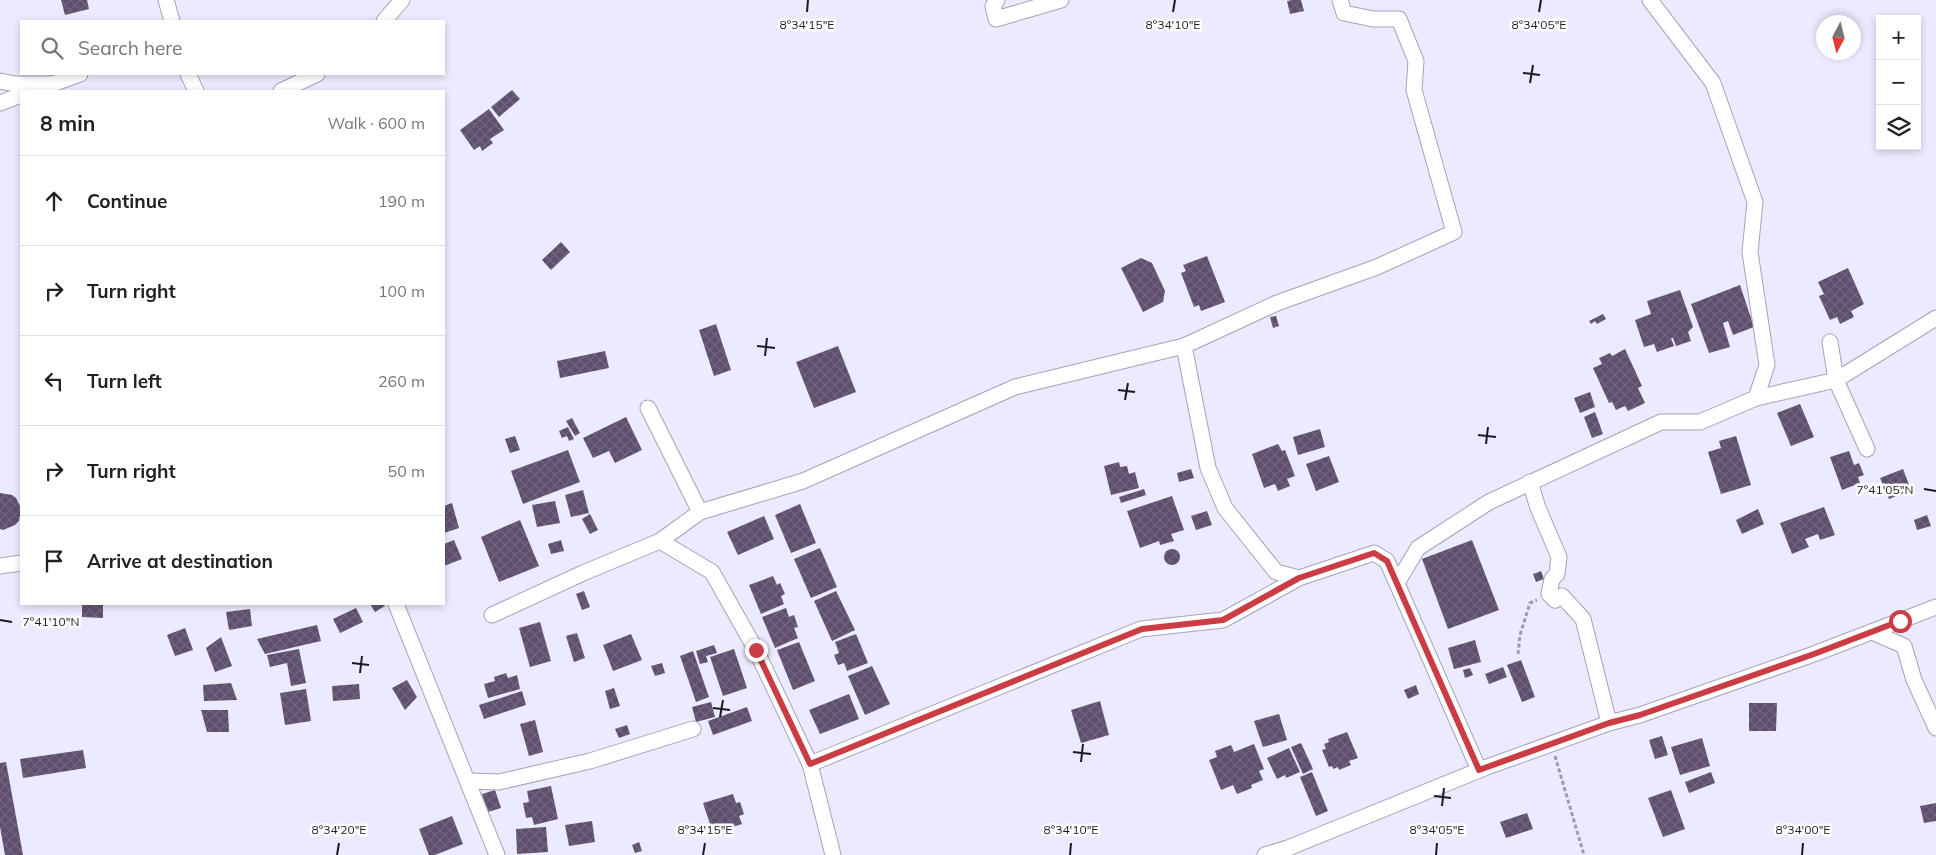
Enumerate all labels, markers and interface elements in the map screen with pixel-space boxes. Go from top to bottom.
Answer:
north arrow [1816,15,1861,60]
map controls [1876,15,1921,150]
button: + [1876,15,1921,60]
text: 8°34'15"E [780,17,834,32]
text: 8°34'10"E [1146,17,1200,32]
text: 8°34'05"E [1512,17,1566,32]
search box [20,20,445,75]
icon: search [38,34,66,62]
text: Search here [78,36,182,60]
button: − [1876,60,1921,105]
button: layers [1876,105,1921,150]
text: 8 min [40,110,95,136]
text: Walk · 600 m [327,113,425,133]
icon: ahead [40,187,68,215]
text: Continue [87,189,167,213]
text: 190 m [378,191,425,211]
icon: right [40,277,68,305]
text: Turn right [87,279,176,303]
text: 100 m [378,281,425,301]
icon: left [40,367,68,395]
text: Turn left [87,369,162,393]
text: 260 m [378,371,425,391]
icon: right [40,457,68,485]
text: Turn right [87,459,176,483]
text: 50 m [388,461,425,481]
text: 7°41'05"N [1857,482,1913,497]
icon: arrive [40,547,68,575]
text: Arrive at destination [87,549,273,573]
route start [1889,610,1912,633]
text: 7°41'10"N [23,614,79,629]
route end [745,639,768,662]
text: 8°34'20"E [312,822,366,837]
text: 8°34'15"E [678,822,732,837]
text: 8°34'10"E [1044,822,1098,837]
text: 8°34'05"E [1410,822,1464,837]
text: 8°34'00"E [1776,822,1830,837]

